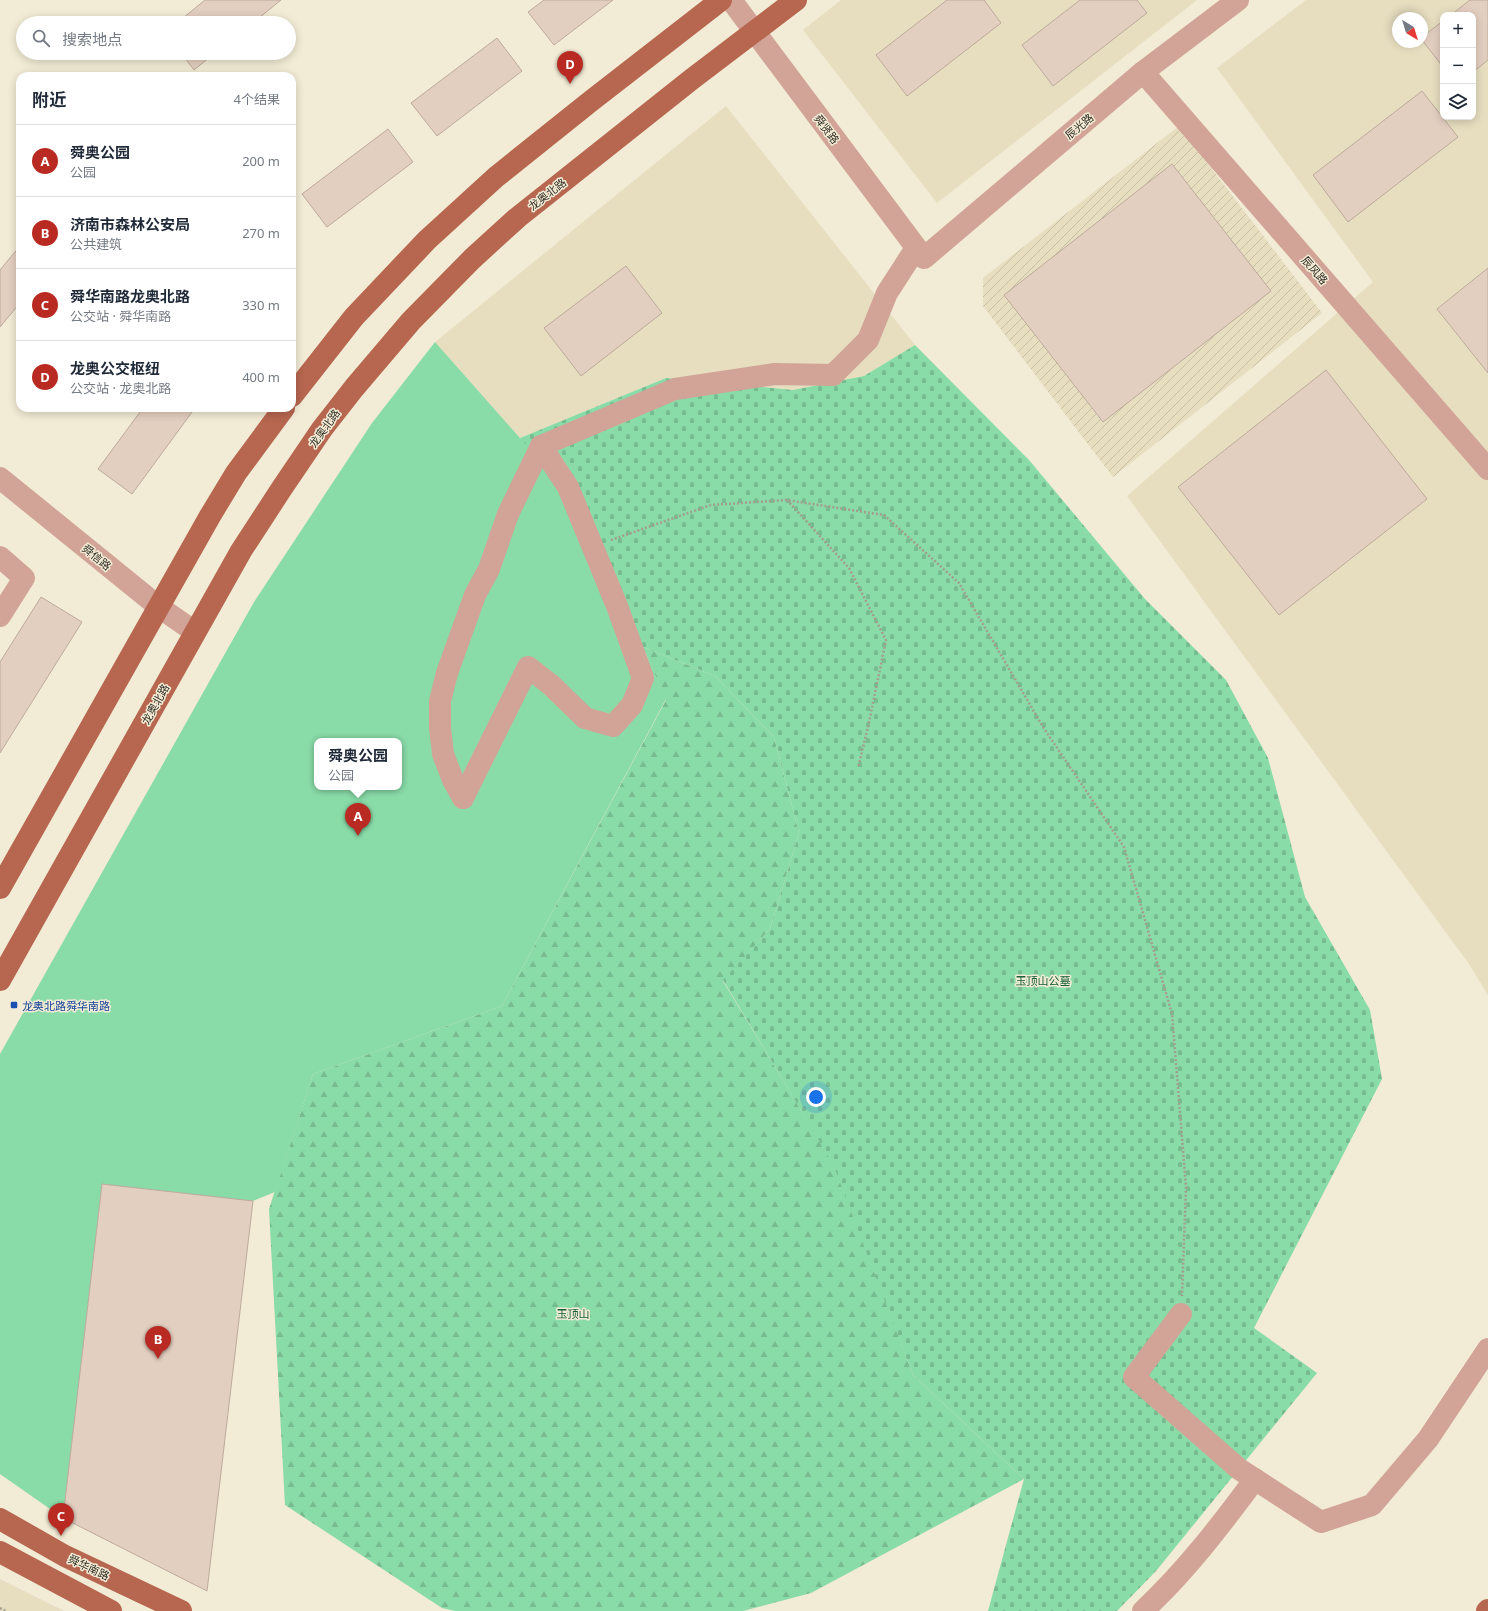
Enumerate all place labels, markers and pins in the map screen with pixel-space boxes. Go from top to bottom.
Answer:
pin: D [557,51,583,84]
pin: A [345,803,371,836]
place label: 龙奥北路舜华南路 [22,998,110,1013]
marker: 龙奥北路舜华南路 [9,1000,19,1010]
pin: B [145,1326,171,1359]
pin: C [48,1503,74,1536]

